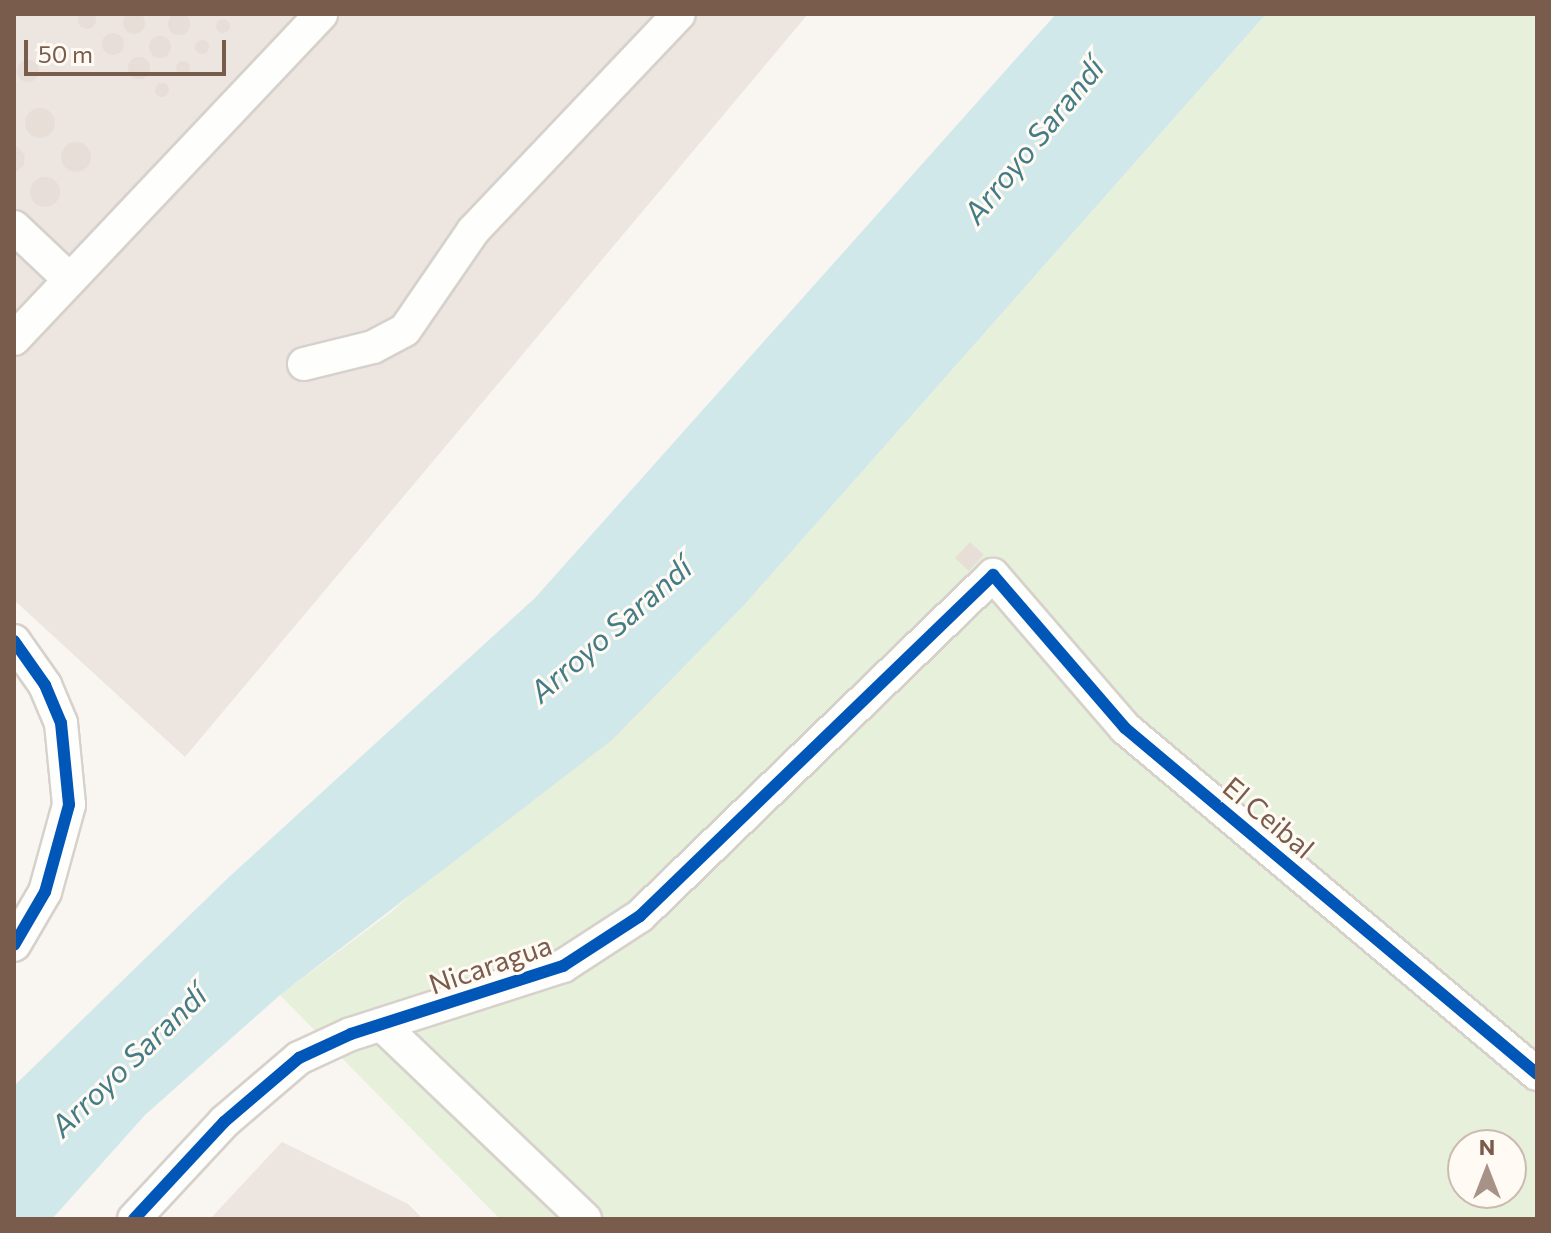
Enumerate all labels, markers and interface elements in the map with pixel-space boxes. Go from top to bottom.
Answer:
scale bar [28,24,230,74]
text: 50 m [38,39,93,68]
water label: Arroyo Sarandí [955,50,1111,230]
water label: Arroyo Sarandí [522,549,698,709]
street label: El Ceibal [1217,769,1321,865]
street label: Nicaragua [424,927,556,1001]
water label: Arroyo Sarandí [43,977,213,1143]
north arrow [1447,1129,1527,1209]
text: N [1479,1133,1495,1160]

